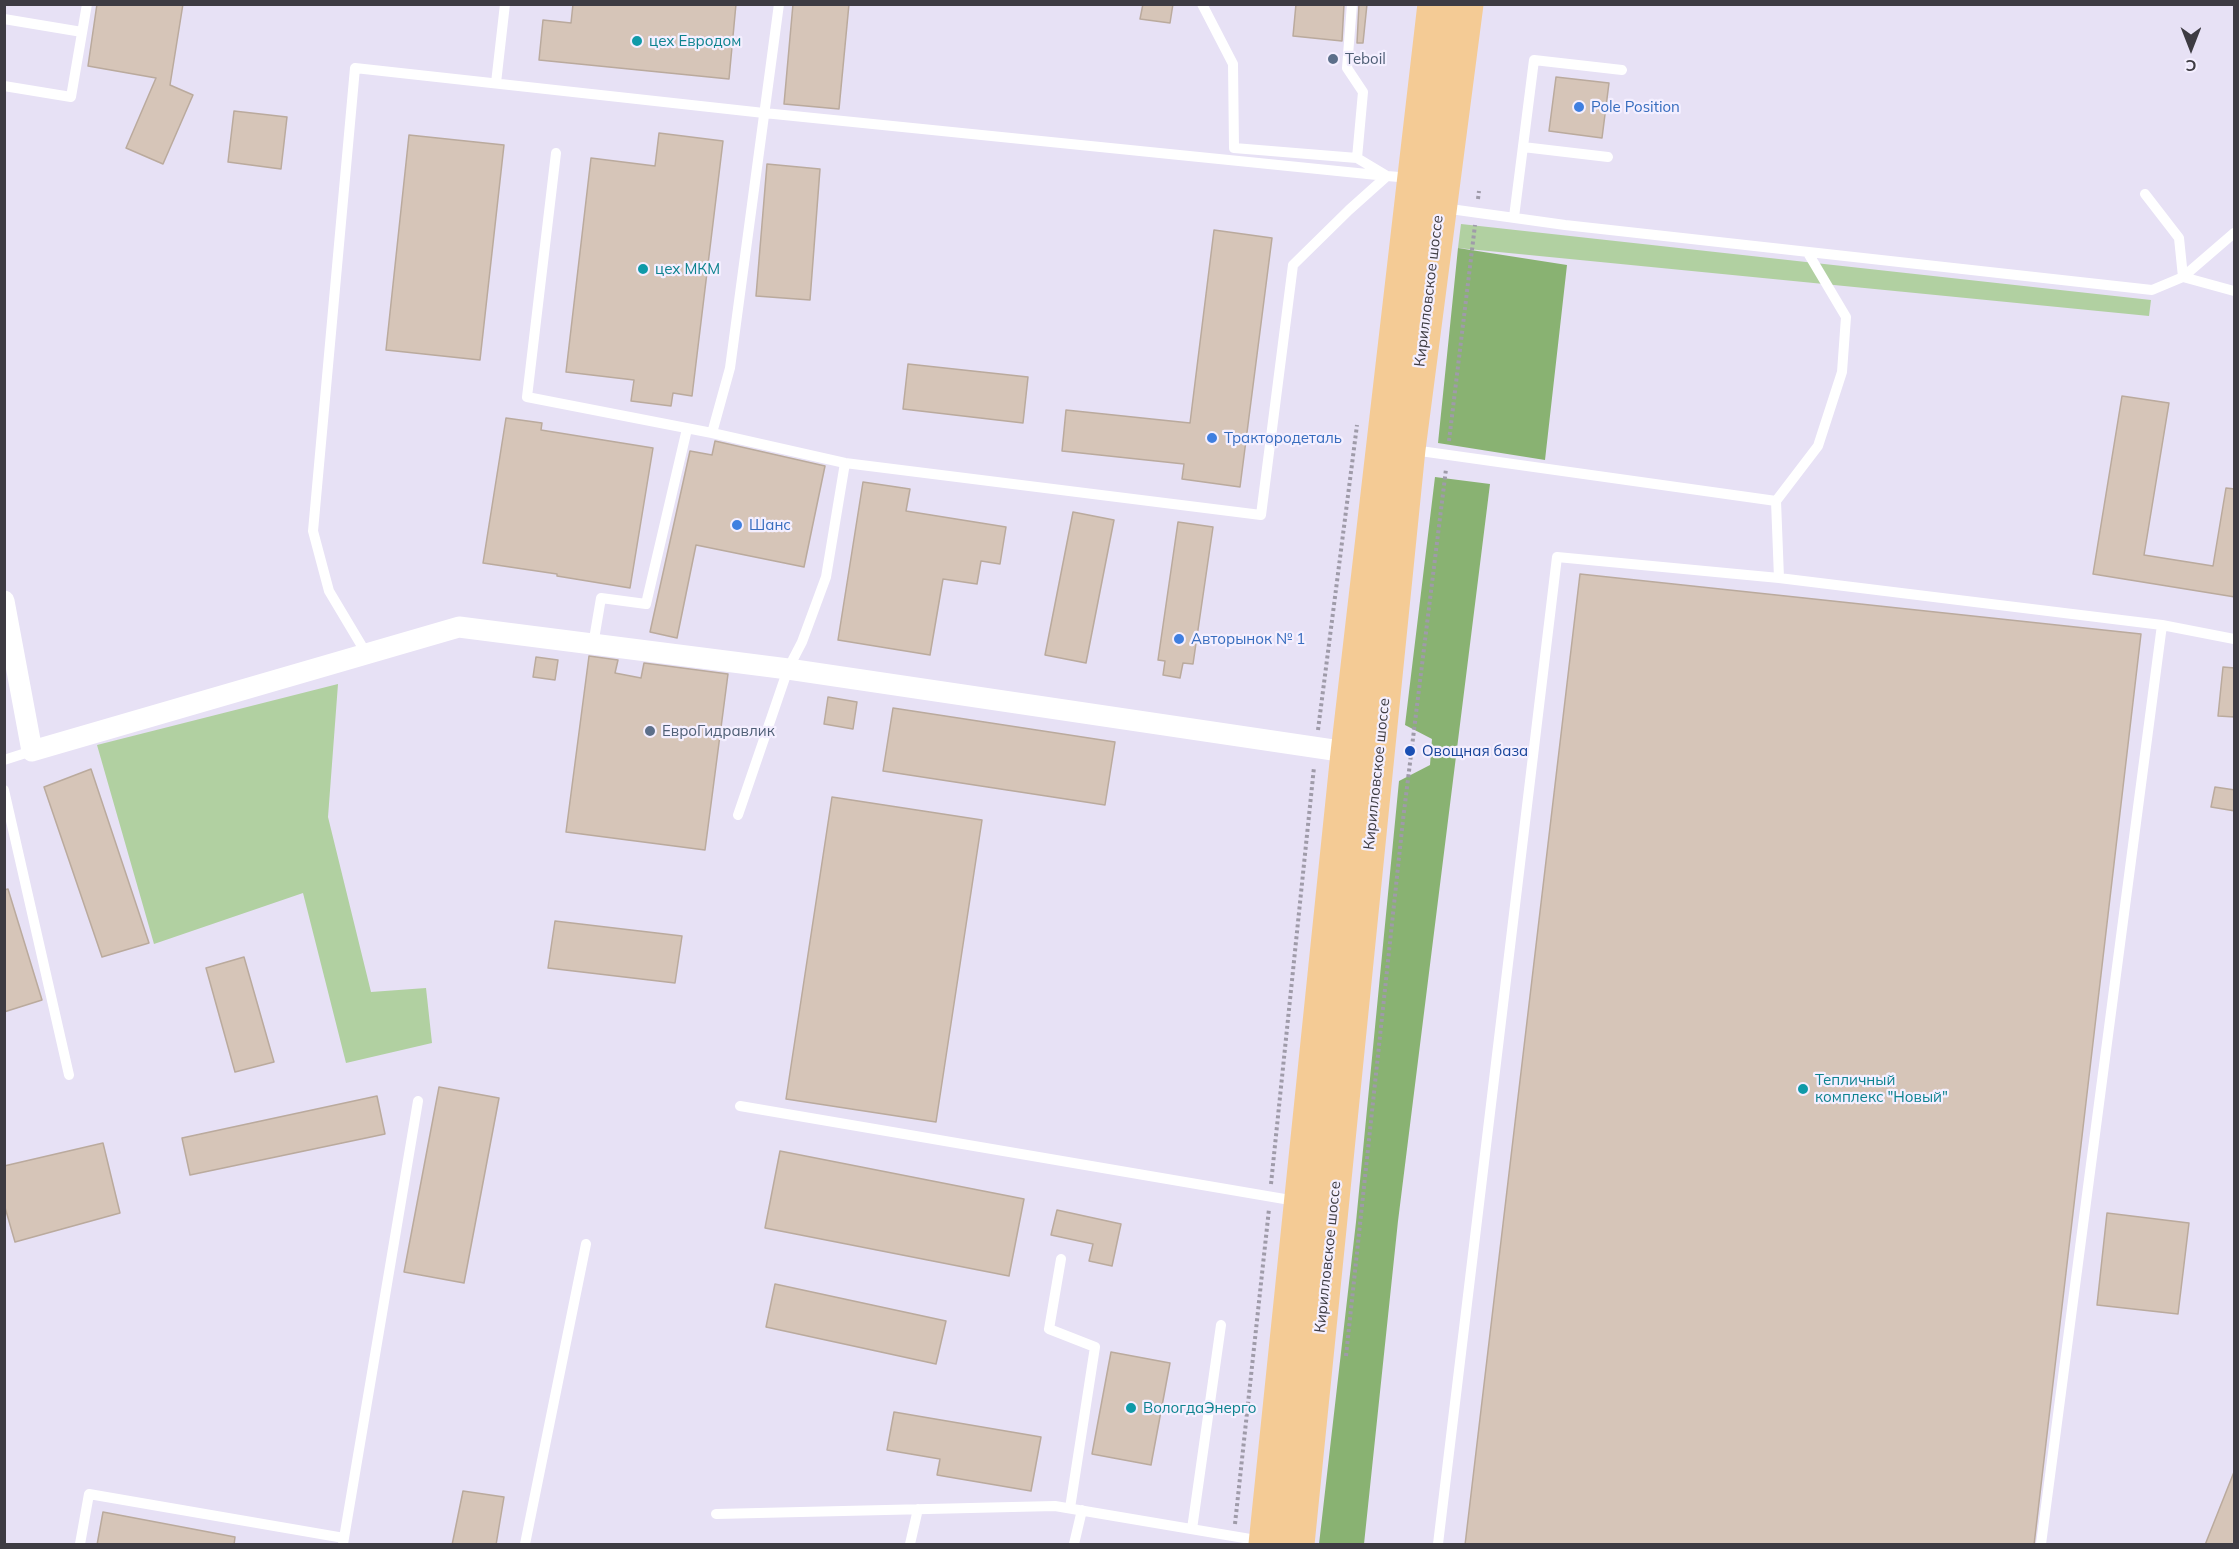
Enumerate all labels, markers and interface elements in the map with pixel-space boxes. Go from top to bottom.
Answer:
north arrow [2161,18,2221,78]
place label: цех Евродом [649,32,741,50]
marker: цех Евродом [630,34,644,48]
place label: Teboil [1345,50,1386,68]
marker: Teboil [1326,52,1340,66]
text: С [2186,56,2196,76]
place label: Pole Position [1591,98,1680,116]
marker: Pole Position [1572,100,1586,114]
street label: Кирилловское шоссе [1411,214,1447,368]
place label: цех МКМ [655,260,720,278]
marker: цех МКМ [636,262,650,276]
place label: Трактородеталь [1224,429,1342,447]
marker: Трактородеталь [1205,431,1219,445]
place label: Шанс [749,516,791,534]
marker: Шанс [730,518,744,532]
place label: Авторынок № 1 [1191,630,1305,648]
marker: Авторынок № 1 [1172,632,1186,646]
street label: Кирилловское шоссе [1360,697,1394,851]
place label: ЕвроГидравлик [662,722,775,740]
marker: ЕвроГидравлик [643,724,657,738]
place label: Овощная база [1422,742,1528,760]
marker: Овощная база [1403,744,1417,758]
place label: Тепличный комплекс "Новый" [1815,1071,1948,1106]
marker: Тепличный комплекс "Новый" [1796,1082,1810,1096]
street label: Кирилловское шоссе [1311,1180,1345,1334]
place label: ВологдаЭнерго [1143,1399,1256,1417]
marker: ВологдаЭнерго [1124,1401,1138,1415]

